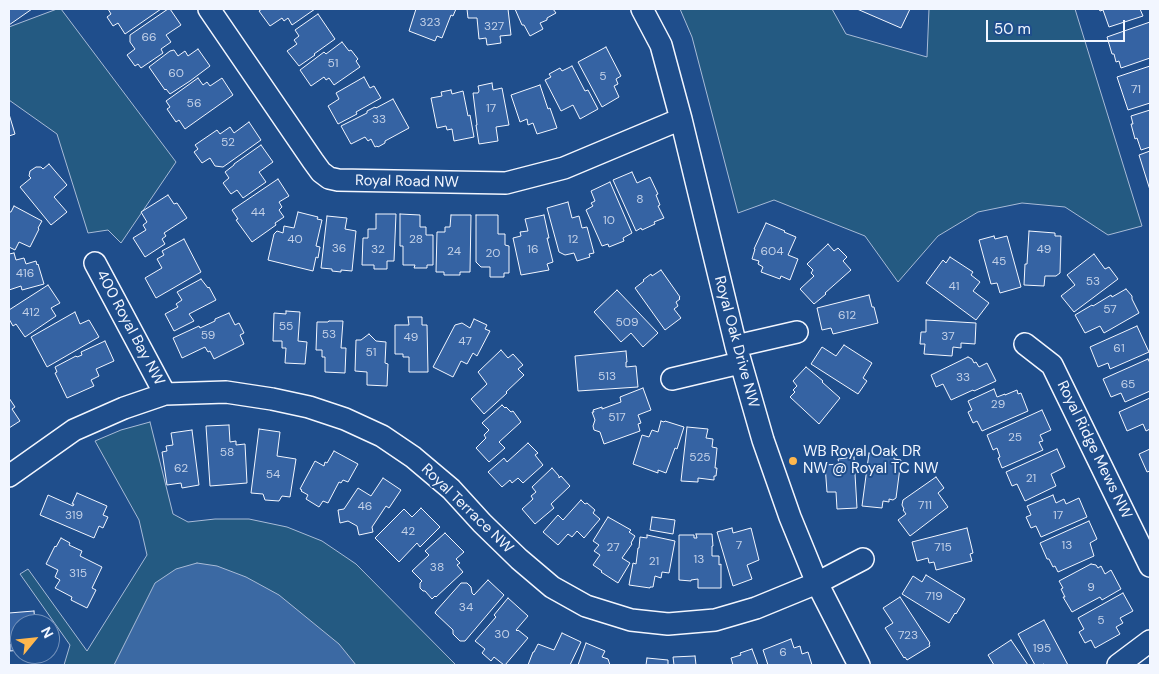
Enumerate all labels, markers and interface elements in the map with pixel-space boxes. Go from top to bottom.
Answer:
scale bar [989,10,1128,42]
house number: 323 [419,16,441,30]
text: 50 m [994,19,1031,39]
house number: 327 [484,20,504,34]
house number: 66 [141,31,157,45]
house number: 51 [327,57,339,71]
house number: 60 [168,67,184,81]
house number: 5 [599,70,607,84]
house number: 71 [1131,83,1141,97]
house number: 56 [187,97,201,111]
house number: 17 [486,102,496,116]
house number: 33 [372,113,386,127]
house number: 52 [221,136,235,150]
street label: Royal Road NW [355,172,459,192]
house number: 8 [636,193,644,207]
house number: 44 [251,206,265,220]
house number: 10 [603,214,615,228]
house number: 40 [287,233,303,247]
house number: 28 [409,233,423,247]
house number: 12 [568,233,578,247]
house number: 36 [332,242,346,256]
house number: 32 [371,243,385,257]
house number: 16 [527,243,539,257]
house number: 49 [1037,243,1051,257]
house number: 24 [447,245,461,259]
house number: 604 [760,245,784,259]
house number: 20 [486,247,500,261]
house number: 45 [992,255,1006,269]
house number: 416 [16,267,34,281]
street label: 400 Royal Bay NW [92,267,168,389]
street label: Royal Oak Drive NW [710,274,762,410]
house number: 53 [1086,275,1100,289]
house number: 41 [948,280,960,294]
house number: 57 [1103,303,1117,317]
house number: 412 [22,306,40,320]
house number: 612 [838,309,856,323]
house number: 509 [615,316,639,330]
house number: 55 [279,320,293,334]
house number: 53 [322,328,336,342]
house number: 59 [201,329,215,343]
house number: 37 [941,330,955,344]
house number: 49 [404,331,418,345]
house number: 47 [458,335,472,349]
house number: 61 [1113,342,1125,356]
house number: 51 [365,346,377,360]
house number: 513 [598,370,616,384]
house number: 33 [956,371,970,385]
street label: Royal Ridge Mews NW [1053,378,1135,522]
house number: 65 [1121,378,1135,392]
house number: 29 [991,398,1005,412]
house number: 517 [608,411,626,425]
house number: 25 [1008,431,1022,445]
place label: WB Royal Oak DR NW @ Royal TC NW [803,443,939,478]
house number: 58 [220,446,234,460]
house number: 525 [689,451,711,465]
marker: WB Royal Oak DR NW @ Royal TC NW [787,455,799,467]
street label: Royal Terrace NW [417,461,517,557]
house number: 62 [174,462,188,476]
house number: 54 [266,468,280,482]
house number: 21 [1026,472,1036,486]
house number: 711 [918,499,932,513]
house number: 46 [358,500,372,514]
house number: 319 [65,509,83,523]
house number: 17 [1053,509,1063,523]
house number: 42 [401,525,415,539]
house number: 7 [736,539,742,553]
house number: 13 [1062,539,1072,553]
house number: 27 [606,541,620,555]
house number: 715 [934,541,952,555]
house number: 13 [694,553,704,567]
house number: 21 [649,555,659,569]
house number: 38 [430,561,444,575]
house number: 315 [69,567,87,581]
house number: 9 [1087,581,1095,595]
house number: 719 [925,590,943,604]
house number: 34 [459,601,473,615]
north arrow [10,614,60,664]
house number: 5 [1097,614,1105,628]
text: N [37,624,58,641]
house number: 30 [494,628,510,642]
house number: 723 [898,629,918,643]
house number: 195 [1033,642,1051,656]
house number: 6 [779,646,787,660]

